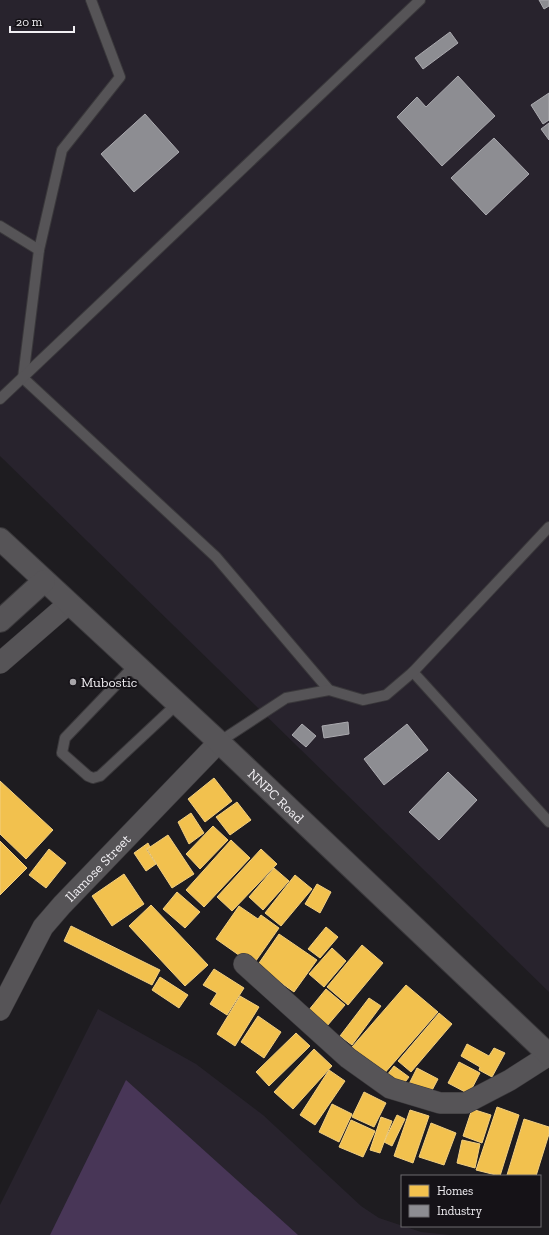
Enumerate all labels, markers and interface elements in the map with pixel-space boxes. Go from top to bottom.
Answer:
scale bar [10,8,74,34]
text: 20 m [16,15,43,29]
place label: Mubostic [81,674,137,691]
marker: Mubostic [68,677,78,687]
street label: NNPC Road [244,765,308,827]
street label: Ilamose Street [61,830,135,905]
legend [401,1175,541,1227]
text: Homes [437,1184,473,1198]
text: Industry [437,1204,483,1218]

